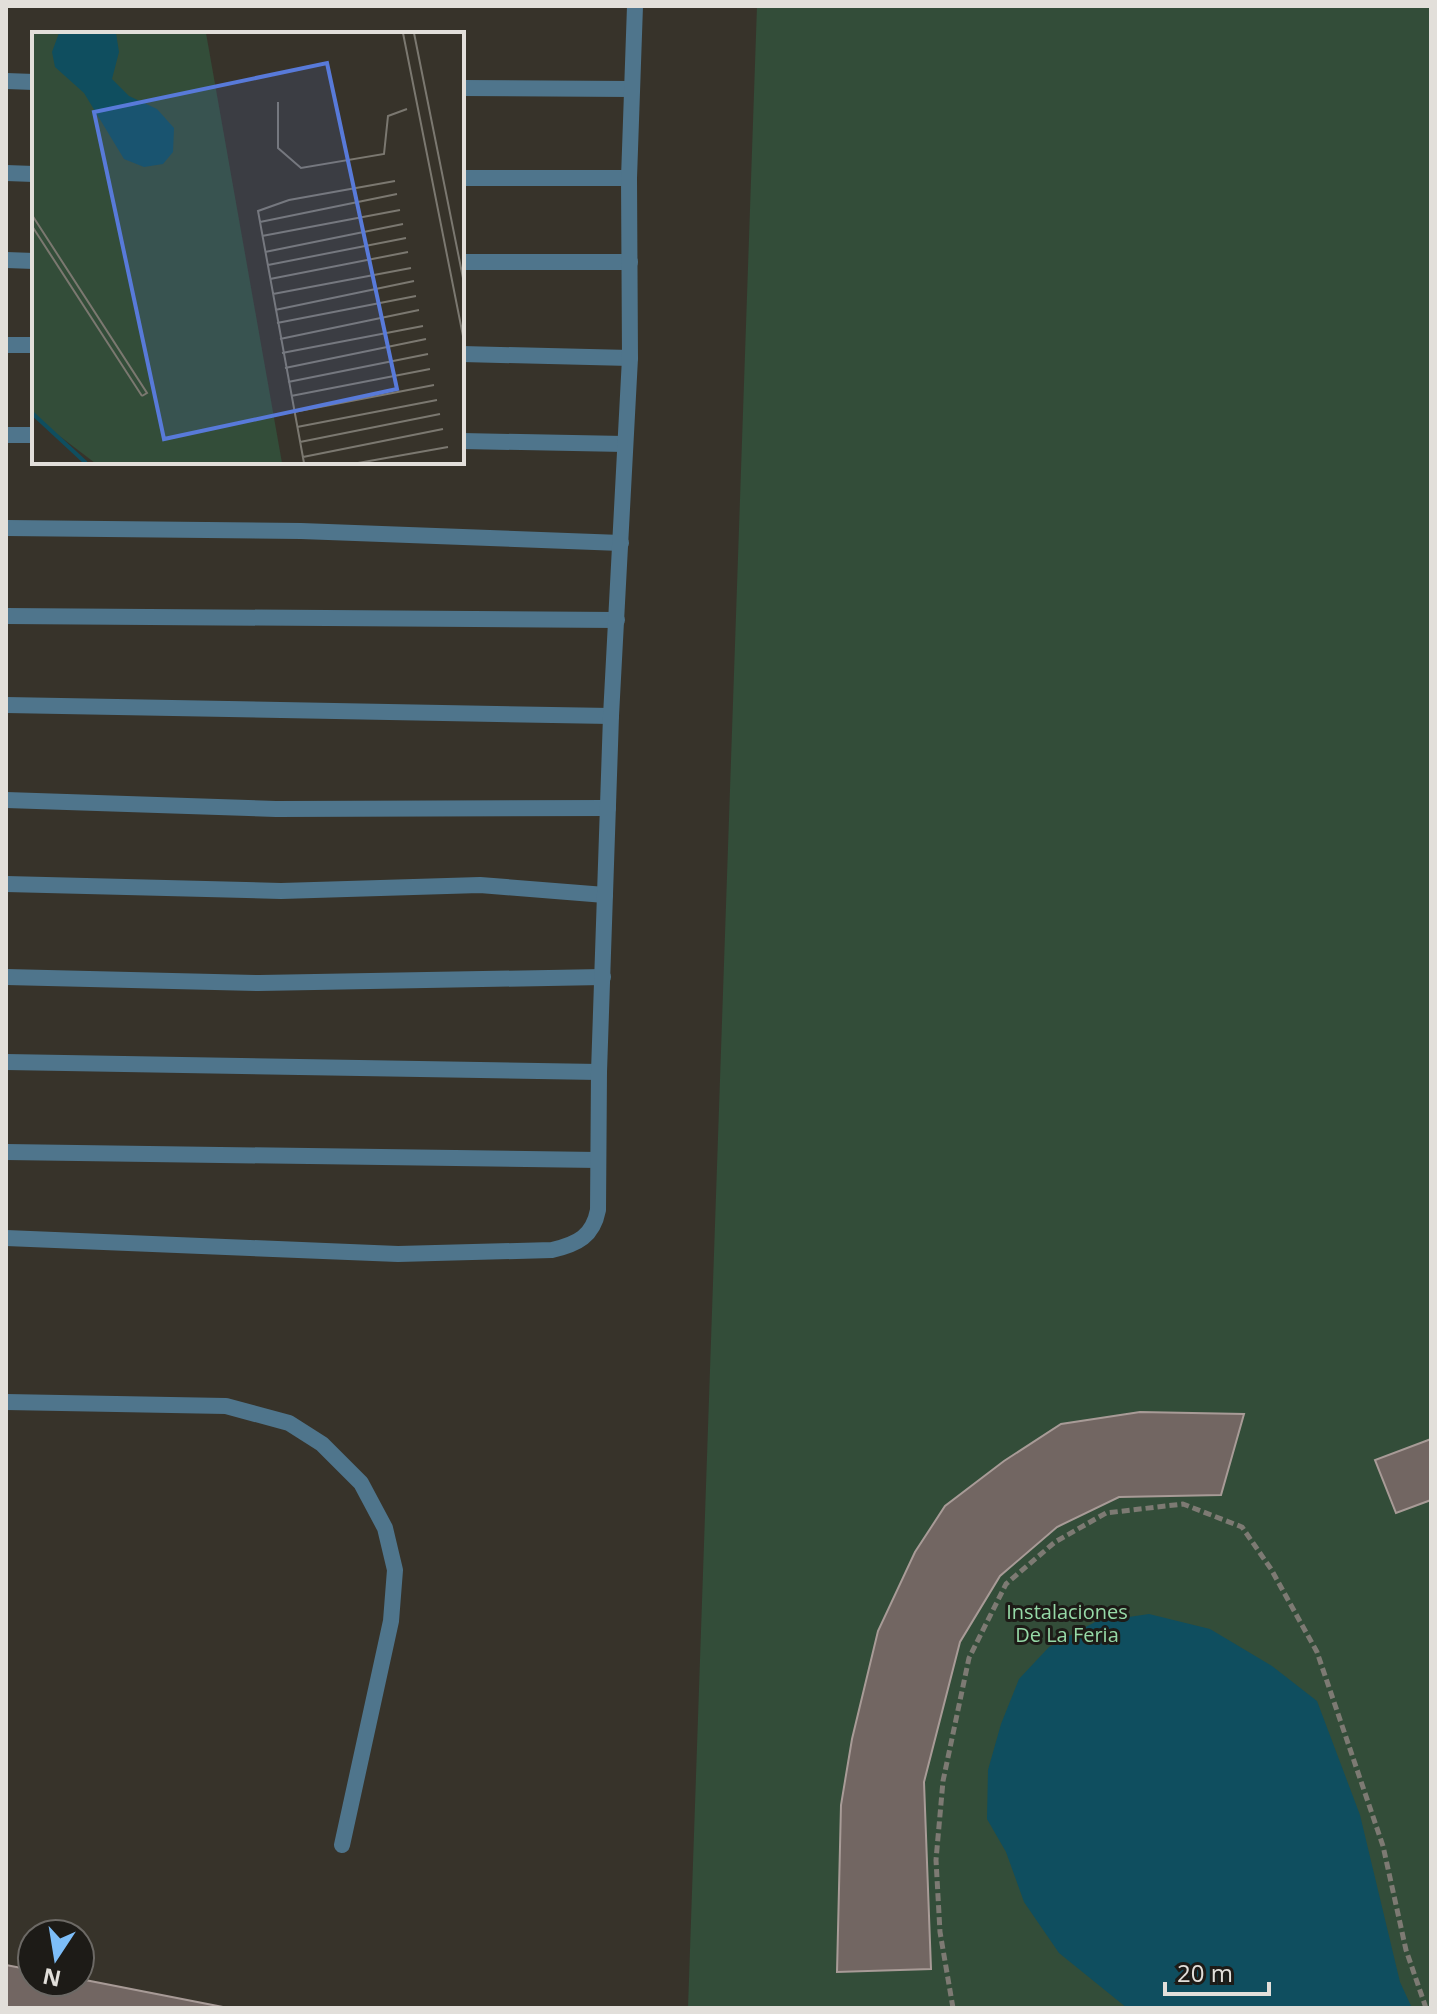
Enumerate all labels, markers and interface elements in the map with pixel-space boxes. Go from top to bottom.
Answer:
inset map [32,32,464,464]
park label: Instalaciones De La Feria [1006,1598,1128,1648]
north arrow [16,1918,96,1998]
scale bar [1165,1946,1269,1996]
text: 20 m [1177,1956,1233,1989]
text: N [40,1962,64,1995]

